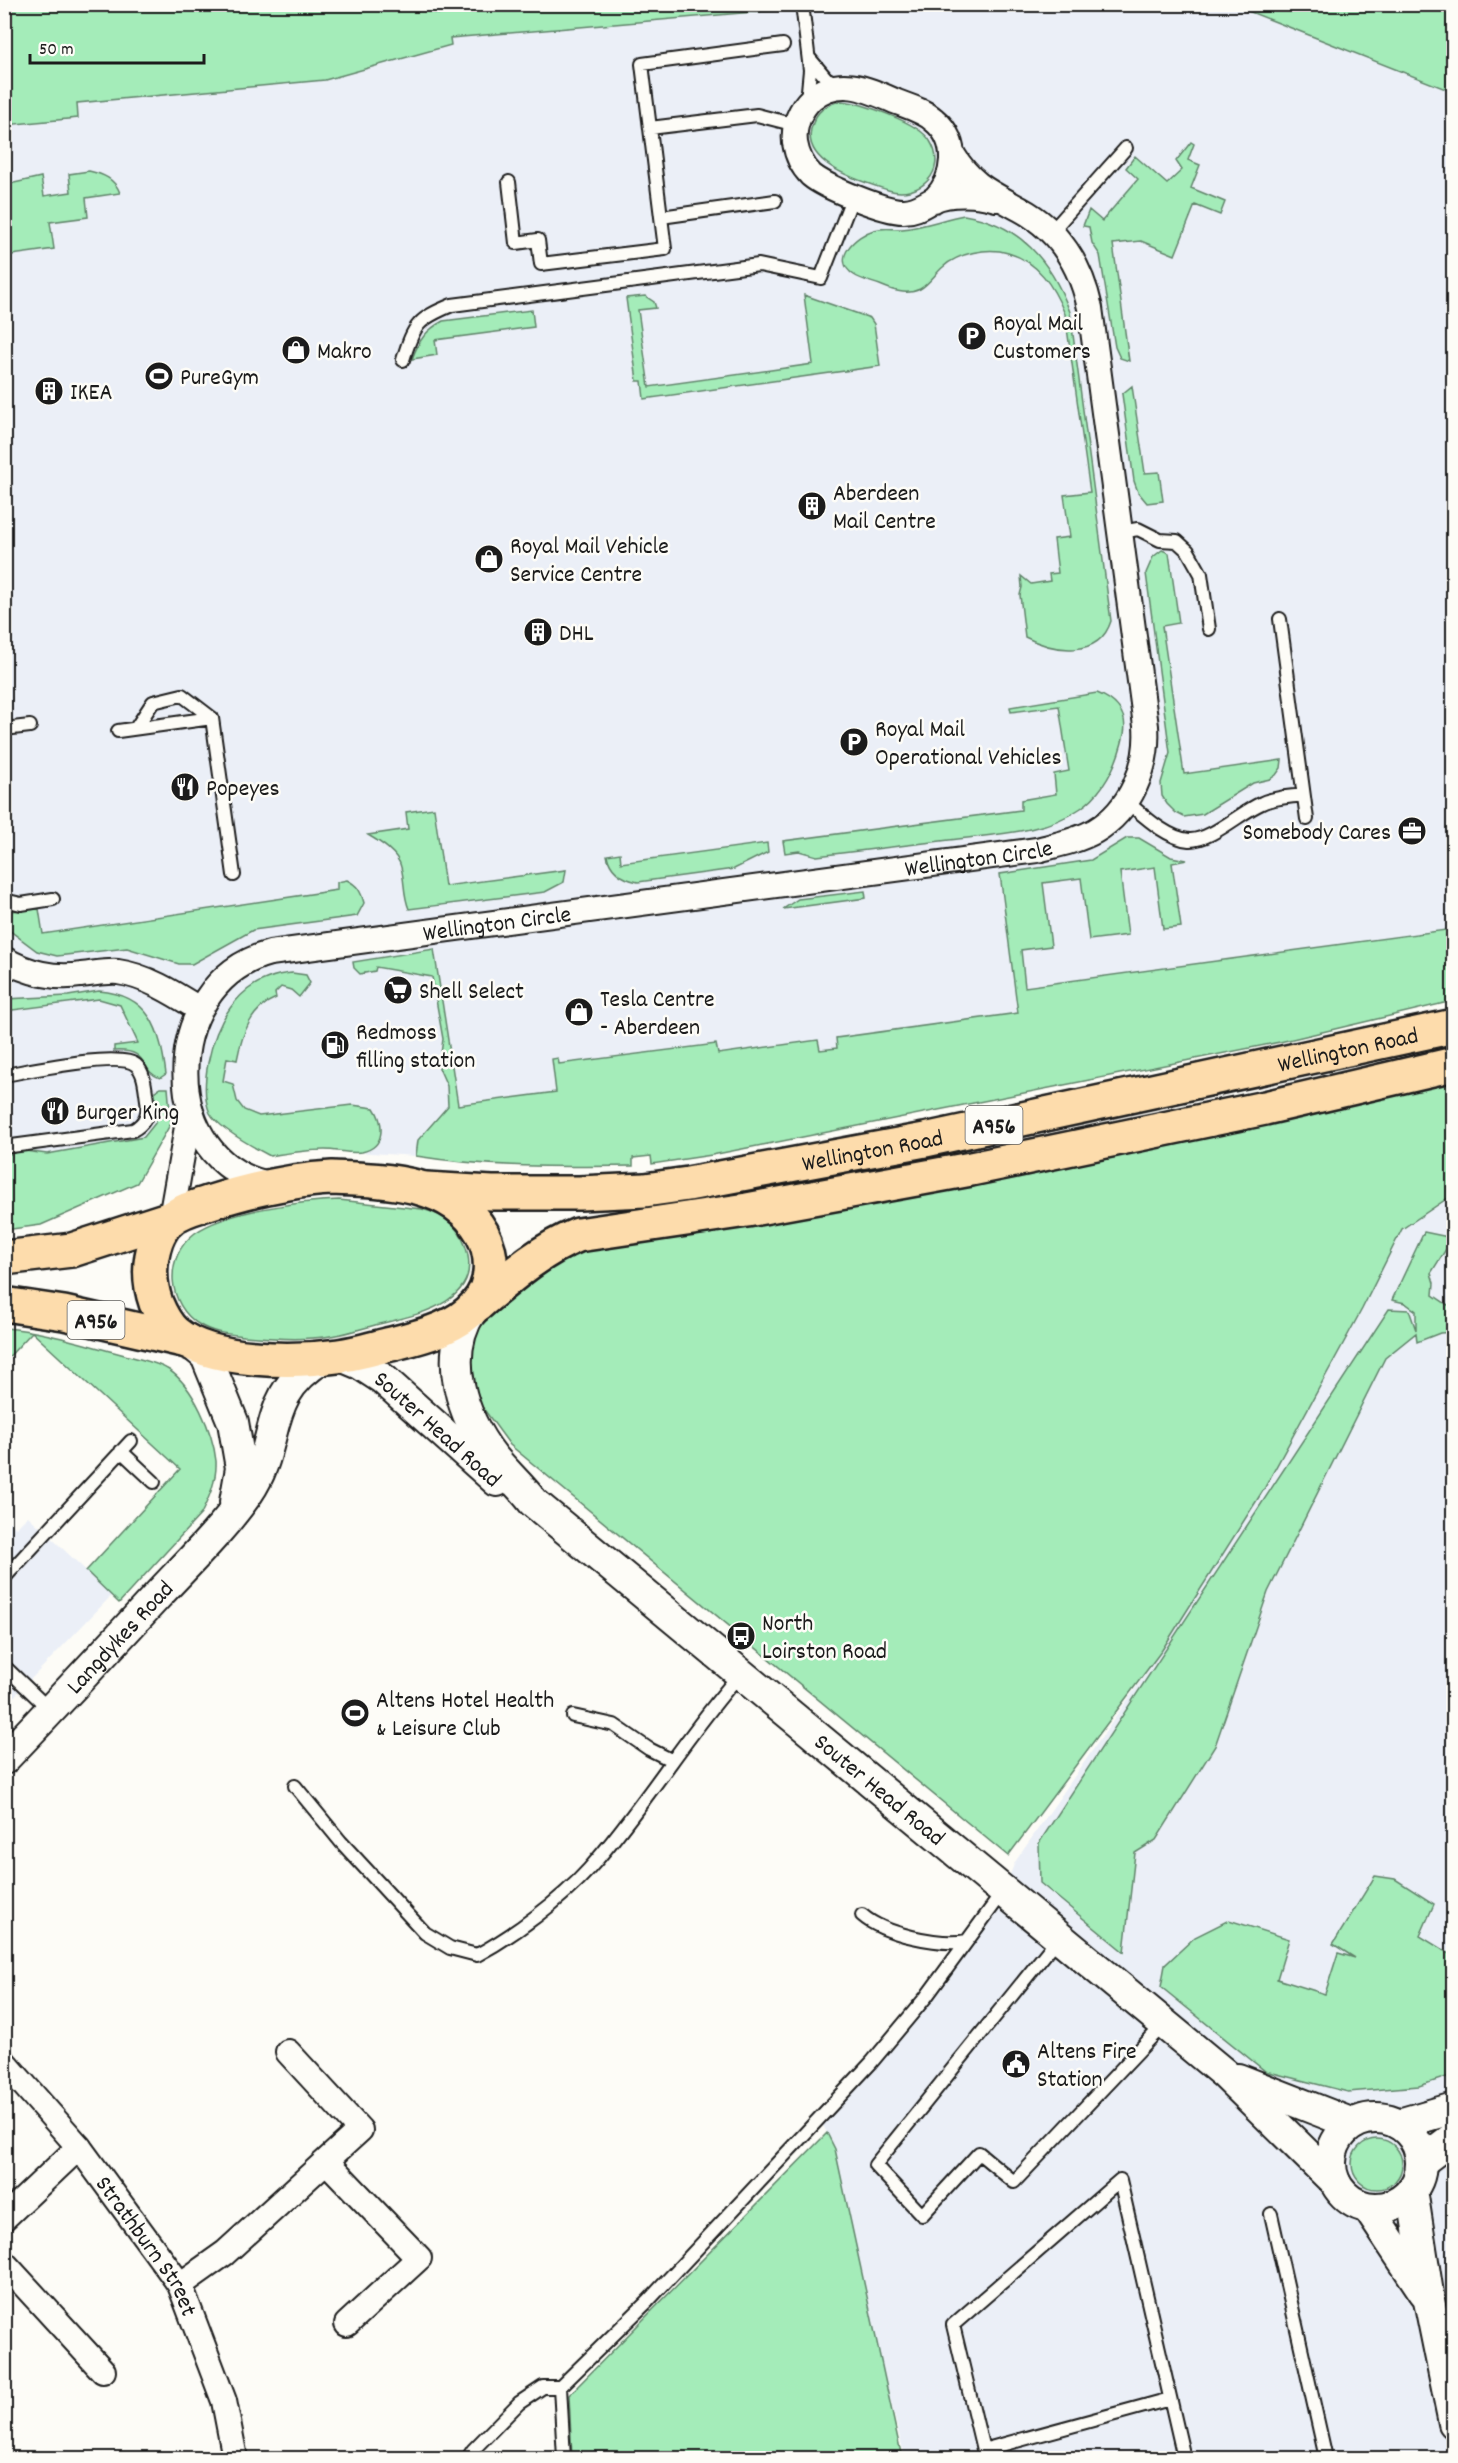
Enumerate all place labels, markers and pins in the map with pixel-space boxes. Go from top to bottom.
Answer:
place label: Royal Mail Customers [993,308,1091,370]
parking icon: Royal Mail Customers [956,320,988,352]
shop icon: Makro [280,334,312,366]
place label: Makro [317,336,372,370]
sports icon: PureGym [143,360,175,392]
place label: PureGym [180,362,259,396]
building icon: IKEA [33,375,65,407]
place label: IKEA [70,377,113,411]
place label: Aberdeen Mail Centre [833,478,936,540]
building icon: Aberdeen Mail Centre [796,490,828,522]
place label: Royal Mail Vehicle Service Centre [510,531,669,593]
shop icon: Royal Mail Vehicle Service Centre [473,543,505,575]
building icon: DHL [522,616,554,648]
place label: DHL [559,618,594,652]
place label: Royal Mail Operational Vehicles [875,714,1062,776]
parking icon: Royal Mail Operational Vehicles [838,726,870,758]
restaurant icon: Popeyes [169,771,201,803]
place label: Popeyes [206,773,280,807]
office icon: Somebody Cares [1396,815,1428,847]
place label: Somebody Cares [1242,817,1391,851]
supermarket icon: Shell Select [382,974,414,1006]
place label: Shell Select [419,976,524,1010]
place label: Tesla Centre - Aberdeen [600,984,715,1046]
shop icon: Tesla Centre - Aberdeen [563,996,595,1028]
place label: Redmoss filling station [356,1017,475,1079]
fuel station icon: Redmoss filling station [319,1029,351,1061]
restaurant icon: Burger King [39,1095,71,1127]
place label: Burger King [76,1097,179,1131]
place label: North Loirston Road [762,1608,887,1670]
bus stop icon: North Loirston Road [725,1620,757,1652]
place label: Altens Hotel Health & Leisure Club [376,1685,554,1747]
sports icon: Altens Hotel Health & Leisure Club [339,1697,371,1729]
place label: Altens Fire Station [1037,2036,1136,2098]
public building icon: Altens Fire Station [1000,2048,1032,2080]

